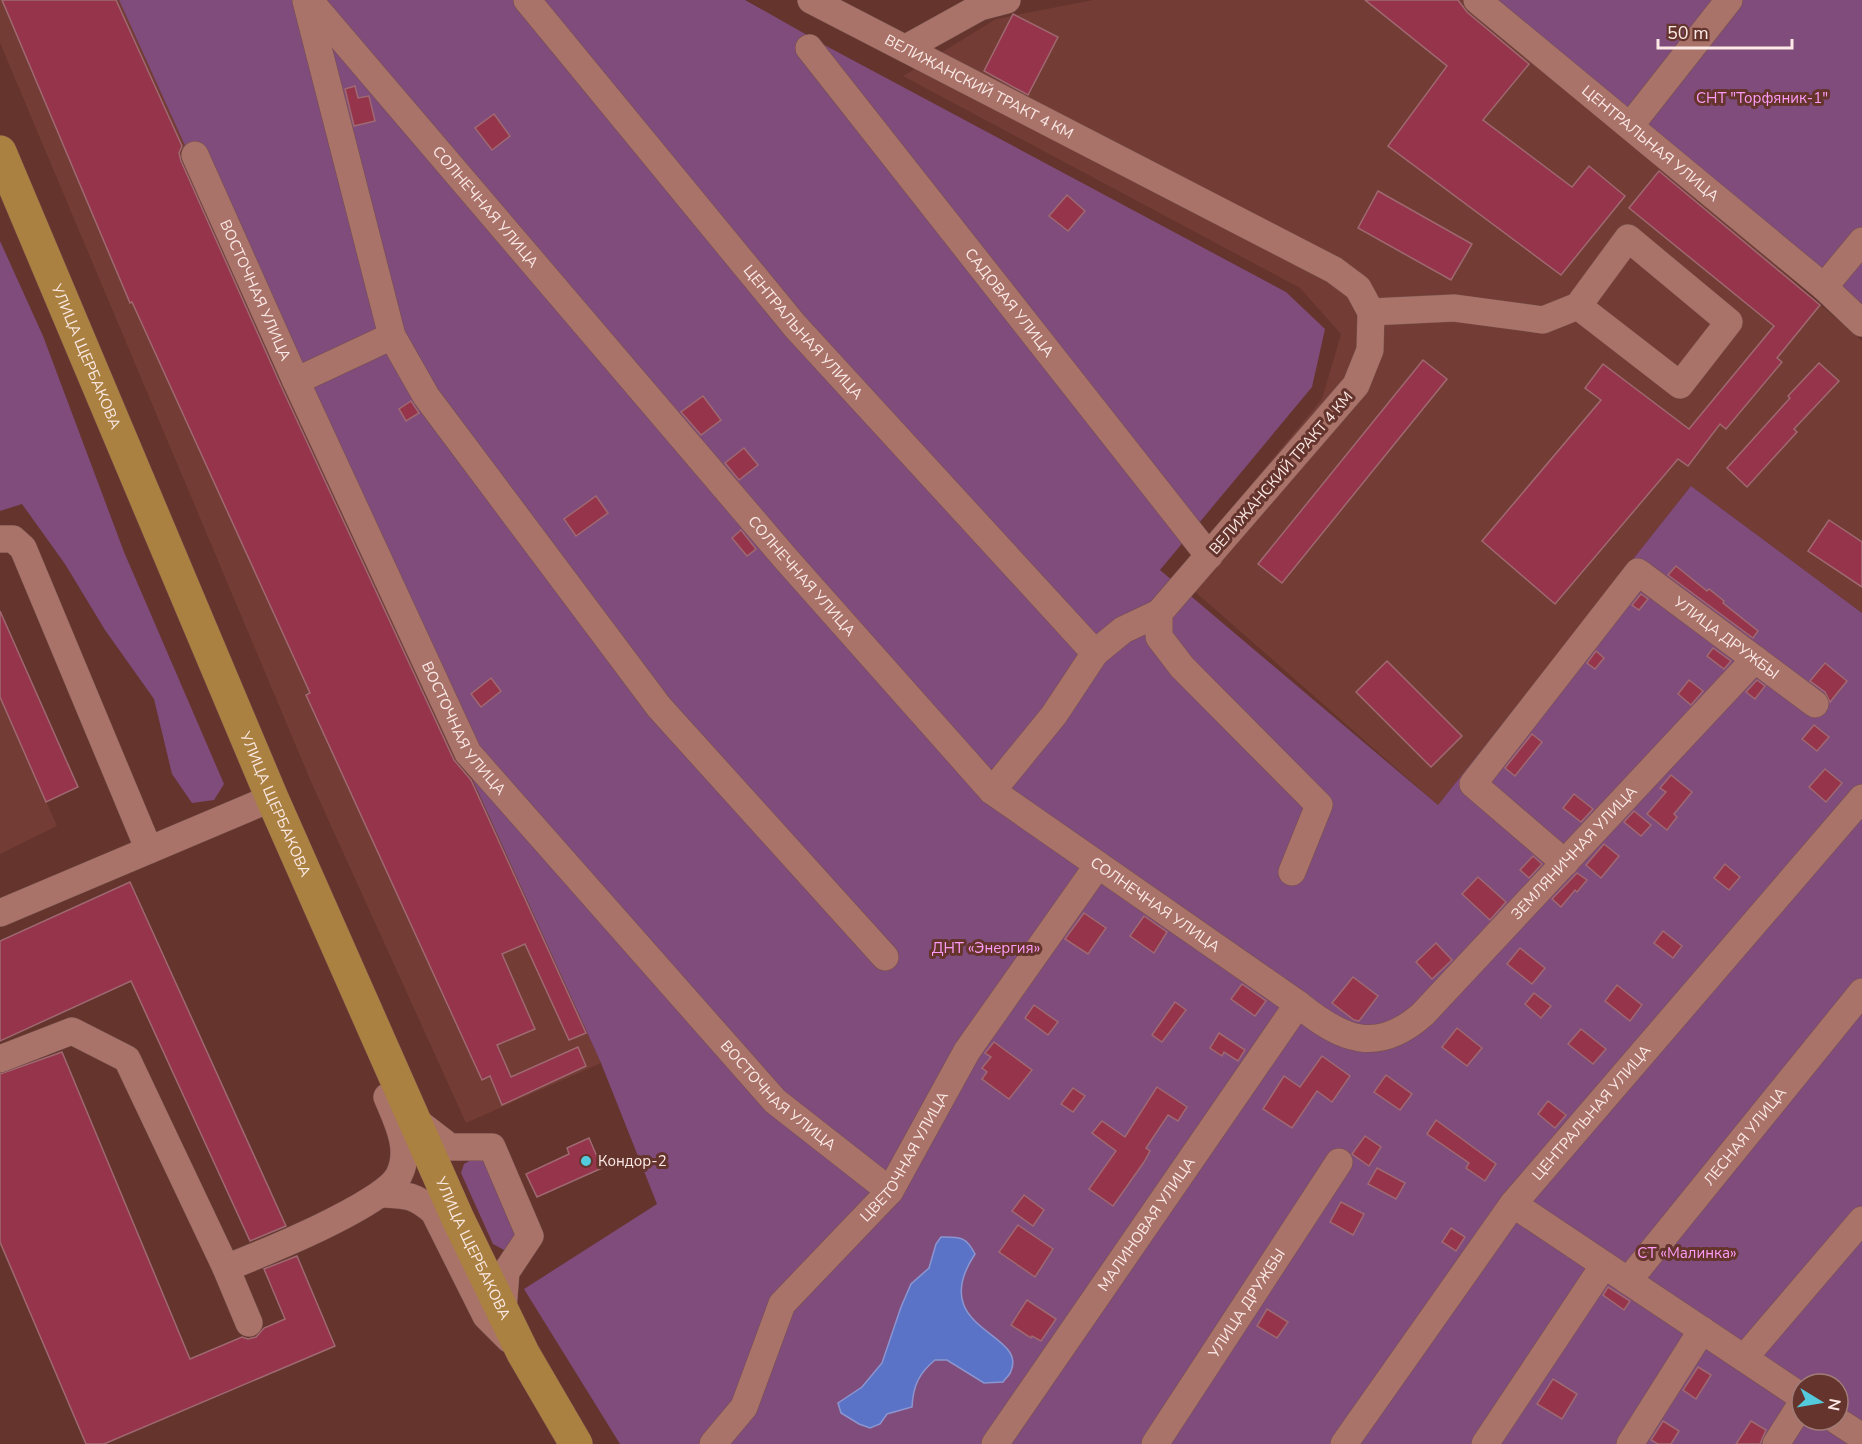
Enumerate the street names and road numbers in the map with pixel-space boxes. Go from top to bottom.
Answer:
street label: ВЕЛИЖАНСКИЙ ТРАКТ 4 КМ [881,30,1077,144]
street label: ЦЕНТРАЛЬНАЯ УЛИЦА [1578,81,1723,206]
street label: СОЛНЕЧНАЯ УЛИЦА [428,142,543,272]
street label: ВОСТОЧНАЯ УЛИЦА [215,216,296,364]
street label: САДОВАЯ УЛИЦА [960,244,1059,361]
street label: ЦЕНТРАЛЬНАЯ УЛИЦА [739,261,867,404]
street label: УЛИЦА ЩЕРБАКОВА [46,280,126,432]
street label: ВЕЛИЖАНСКИЙ ТРАКТ 4 КМ [1205,387,1357,559]
street label: СОЛНЕЧНАЯ УЛИЦА [743,512,860,641]
street label: УЛИЦА ДРУЖБЫ [1669,591,1783,684]
street label: ВОСТОЧНАЯ УЛИЦА [417,658,511,799]
street label: УЛИЦА ЩЕРБАКОВА [235,728,316,880]
street label: ЗЕМЛЯНИЧНАЯ УЛИЦА [1506,782,1641,924]
street label: СОЛНЕЧНАЯ УЛИЦА [1086,852,1224,957]
street label: ВОСТОЧНАЯ УЛИЦА [716,1036,840,1155]
street label: ЦЕНТРАЛЬНАЯ УЛИЦА [1528,1041,1655,1185]
street label: ЛЕСНАЯ УЛИЦА [1699,1083,1791,1190]
street label: ЦВЕТОЧНАЯ УЛИЦА [856,1088,953,1226]
street label: МАЛИНОВАЯ УЛИЦА [1093,1153,1200,1295]
street label: УЛИЦА ЩЕРБАКОВА [430,1173,515,1323]
street label: УЛИЦА ДРУЖБЫ [1203,1245,1290,1363]

